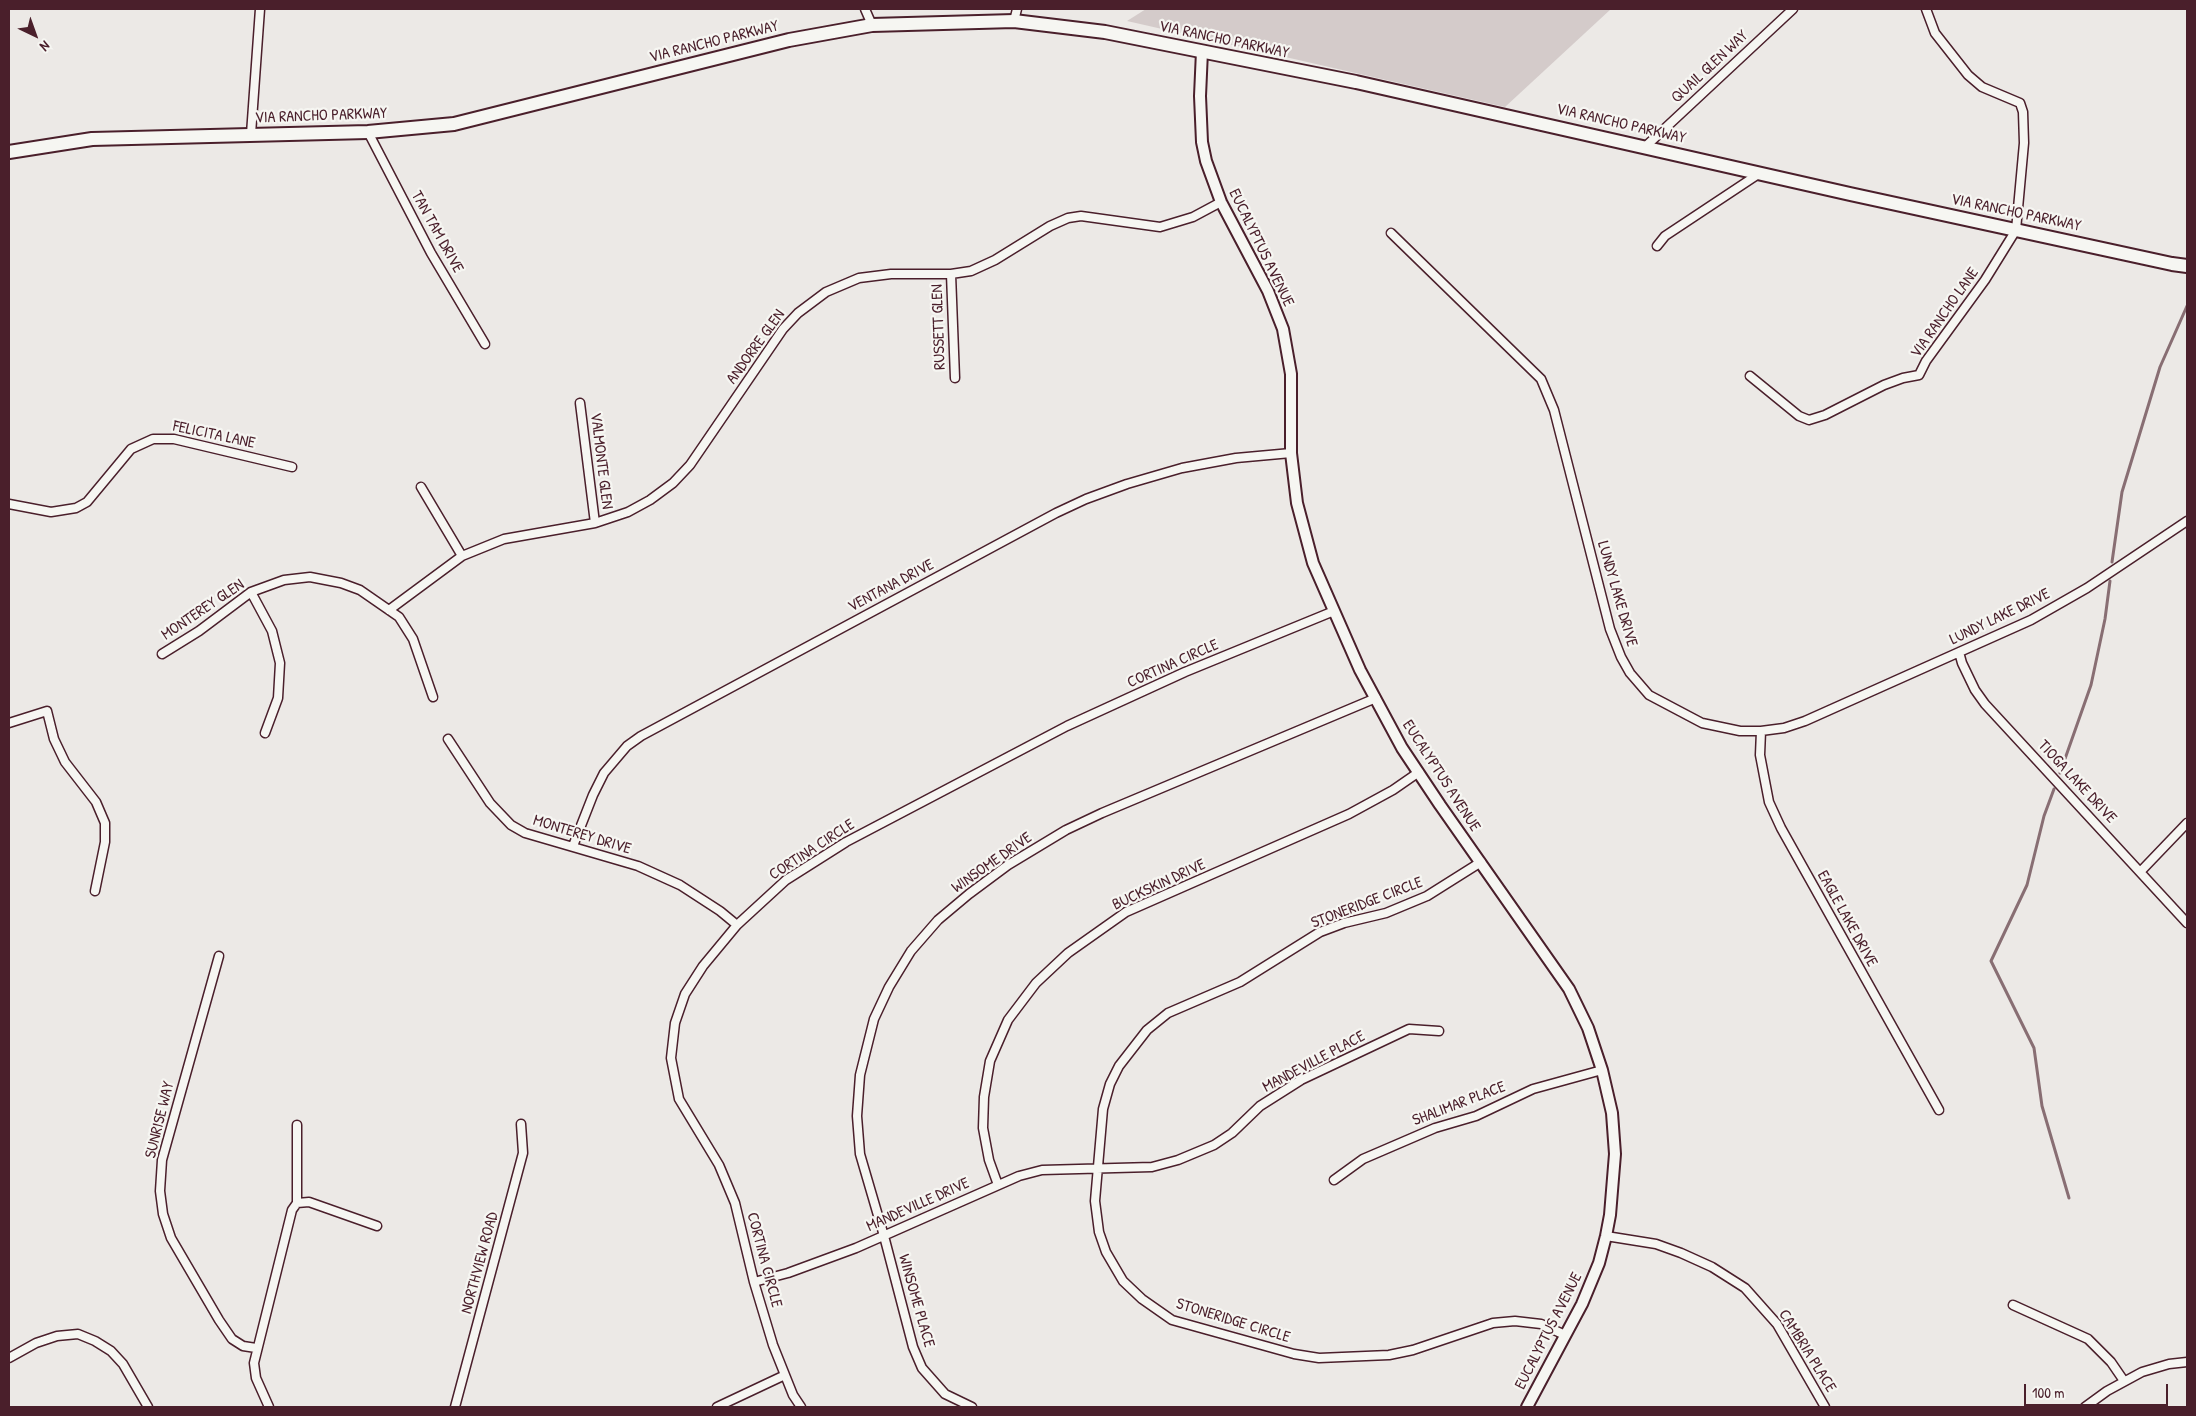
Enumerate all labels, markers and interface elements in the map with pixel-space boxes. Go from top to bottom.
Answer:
north arrow [10,10,60,60]
street label: VIA RANCHO PARKWAY [647,17,781,67]
street label: VIA RANCHO PARKWAY [1157,17,1291,63]
street label: QUAIL GLEN WAY [1668,27,1752,107]
text: N [36,37,55,56]
street label: VIA RANCHO PARKWAY [1554,100,1688,148]
street label: VIA RANCHO PARKWAY [254,104,388,128]
street label: EUCALYPTUS AVENUE [1224,186,1298,310]
street label: TAN TAM DRIVE [407,188,467,276]
street label: VIA RANCHO PARKWAY [1949,190,2083,236]
street label: VIA RANCHO LANE [1907,264,1983,362]
street label: RUSSETT GLEN [928,284,950,370]
street label: ANDORRE GLEN [723,306,789,388]
street label: VALMONTE GLEN [586,412,616,510]
street label: FELICITA LANE [171,417,257,453]
street label: LUNDY LAKE DRIVE [1593,539,1641,649]
street label: VENTANA DRIVE [845,555,937,617]
street label: MONTEREY GLEN [158,575,248,645]
street label: LUNDY LAKE DRIVE [1947,584,2053,650]
street label: CORTINA CIRCLE [1124,635,1222,693]
street label: EUCALYPTUS AVENUE [1398,717,1484,835]
street label: TIOGA LAKE DRIVE [2034,736,2120,828]
street label: MONTEREY DRIVE [531,811,633,859]
street label: CORTINA CIRCLE [766,815,858,885]
street label: WINSOME DRIVE [948,828,1036,898]
street label: BUCKSKIN DRIVE [1109,855,1209,915]
street label: EAGLE LAKE DRIVE [1813,868,1881,970]
street label: STONERIDGE CIRCLE [1309,873,1425,933]
street label: MANDEVILLE PLACE [1260,1027,1368,1097]
street label: SHALIMAR PLACE [1410,1077,1508,1131]
street label: SUNRISE WAY [141,1080,179,1160]
street label: MANDEVILLE DRIVE [864,1174,972,1236]
street label: NORTHVIEW ROAD [457,1210,503,1316]
street label: CORTINA CIRCLE [742,1210,786,1310]
street label: WINSOME PLACE [894,1252,938,1350]
street label: EUCALYPTUS AVENUE [1511,1269,1587,1393]
street label: STONERIDGE CIRCLE [1174,1295,1292,1347]
street label: CAMBRIA PLACE [1774,1306,1840,1396]
scale bar [2026,1374,2170,1406]
text: 100 m [2032,1382,2065,1403]

